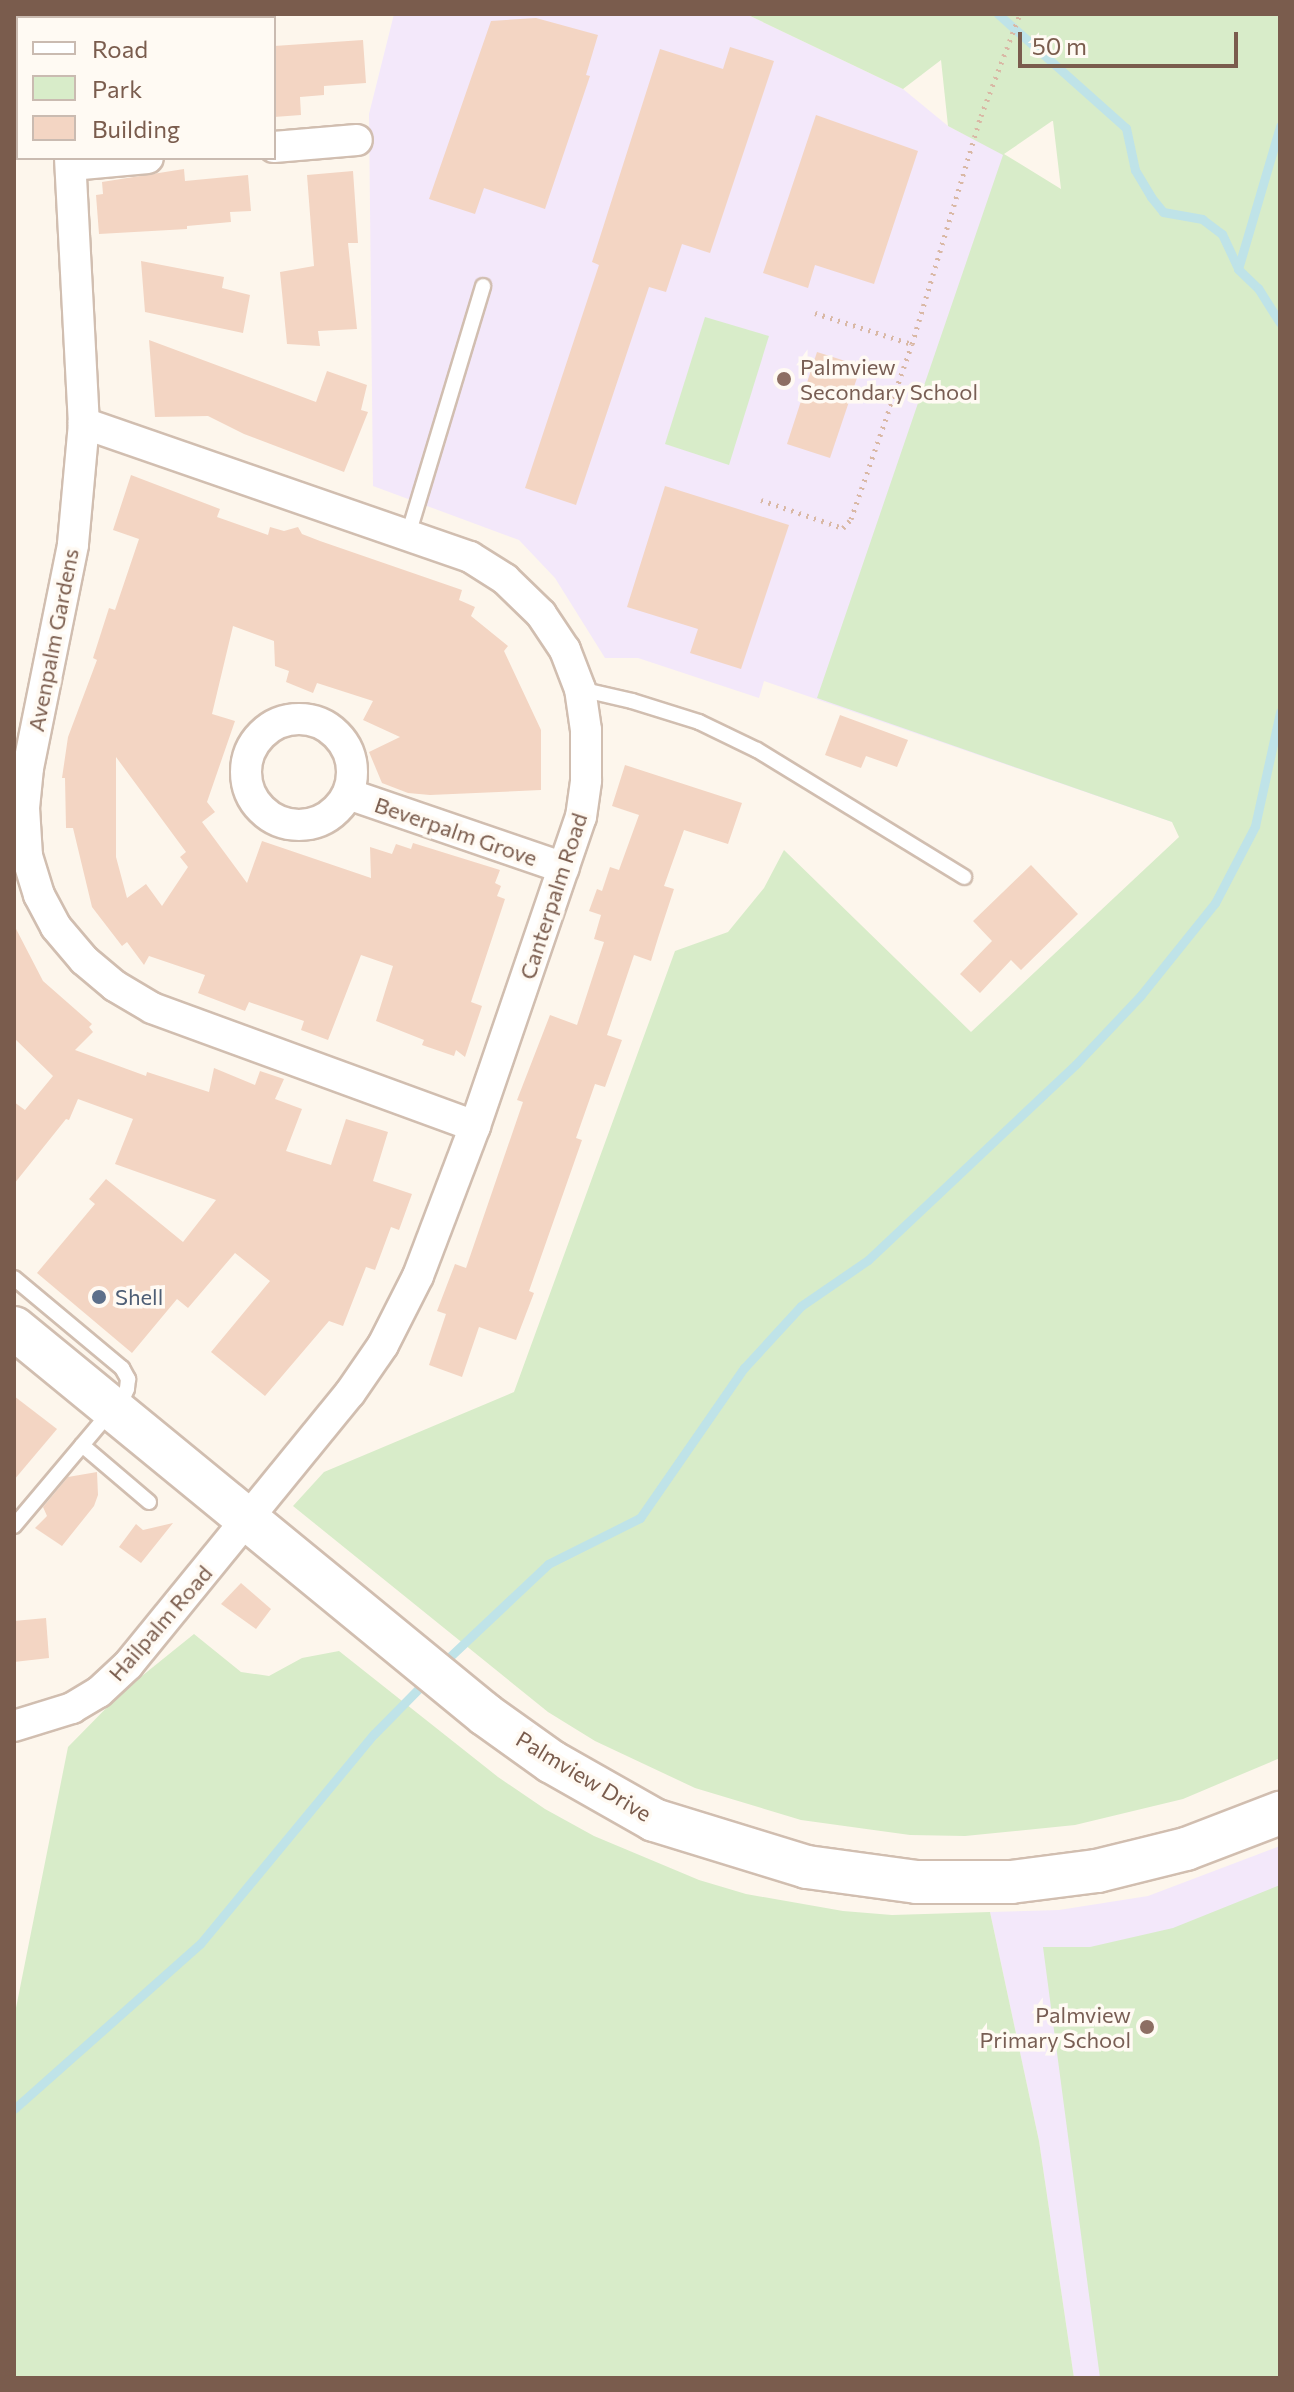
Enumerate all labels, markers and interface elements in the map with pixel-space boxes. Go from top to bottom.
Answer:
legend [16,16,276,160]
scale bar [1022,16,1242,66]
text: 50 m [1032,31,1087,60]
text: Road [92,34,148,63]
text: Park [92,74,142,103]
text: Building [92,114,180,143]
place label: Palmview Secondary School [800,353,978,404]
marker: Palmview Secondary School [775,370,793,388]
street label: Avenpalm Gardens [22,546,84,734]
street label: Beverpalm Grove [371,791,541,871]
street label: Canterpalm Road [514,809,592,983]
place label: Shell [115,1284,163,1310]
marker: Shell [90,1288,108,1306]
street label: Hailpalm Road [103,1560,217,1686]
street label: Palmview Drive [512,1725,656,1827]
place label: Palmview Primary School [979,2001,1131,2052]
marker: Palmview Primary School [1138,2018,1156,2036]

